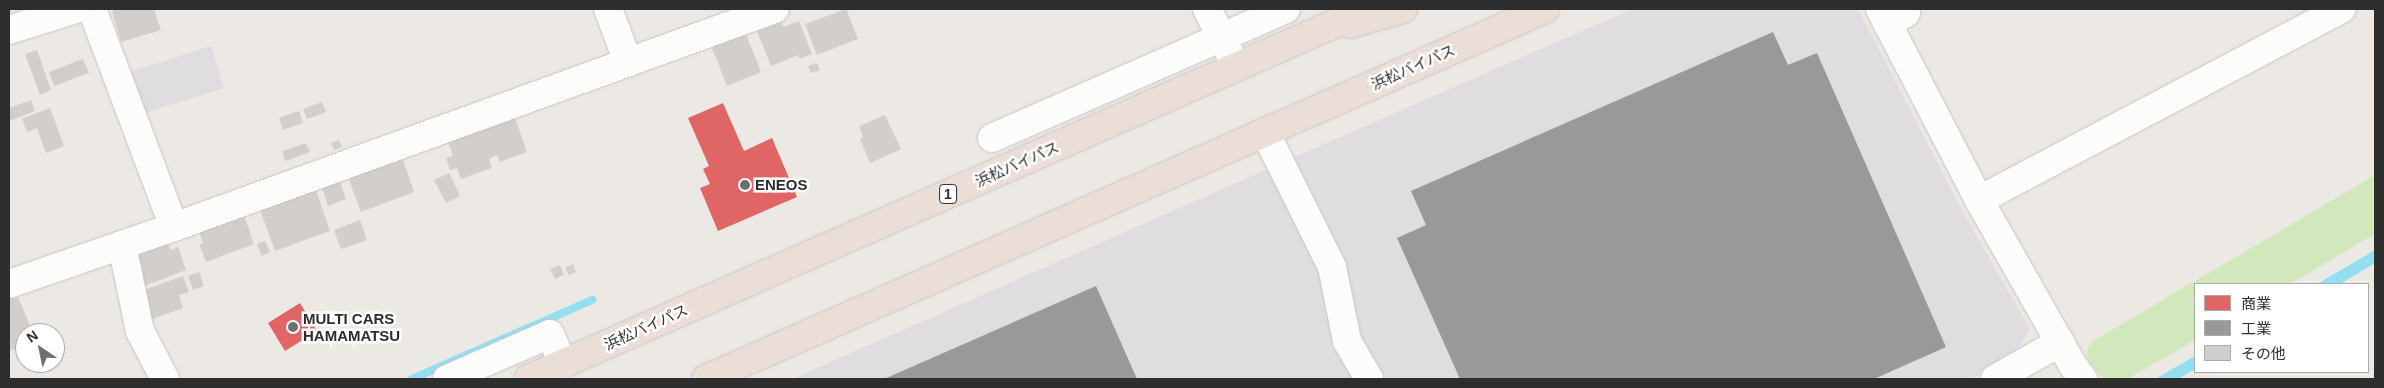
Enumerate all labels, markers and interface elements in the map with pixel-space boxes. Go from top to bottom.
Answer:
street label: 浜松バイパス [1368,40,1458,94]
street label: 浜松バイパス [972,137,1062,191]
place label: ENEOS [755,176,808,194]
marker: ENEOS [739,179,751,191]
road number: 1 [938,182,958,205]
legend [2194,283,2369,373]
text: 商業 [2241,295,2271,312]
street label: 浜松バイパス [601,300,691,354]
place label: MULTI CARS HAMAMATSU [303,309,400,344]
text: 工業 [2241,320,2271,337]
marker: MULTI CARS HAMAMATSU [287,321,299,333]
north arrow [15,323,65,373]
text: N [24,327,41,346]
text: その他 [2241,345,2286,362]

